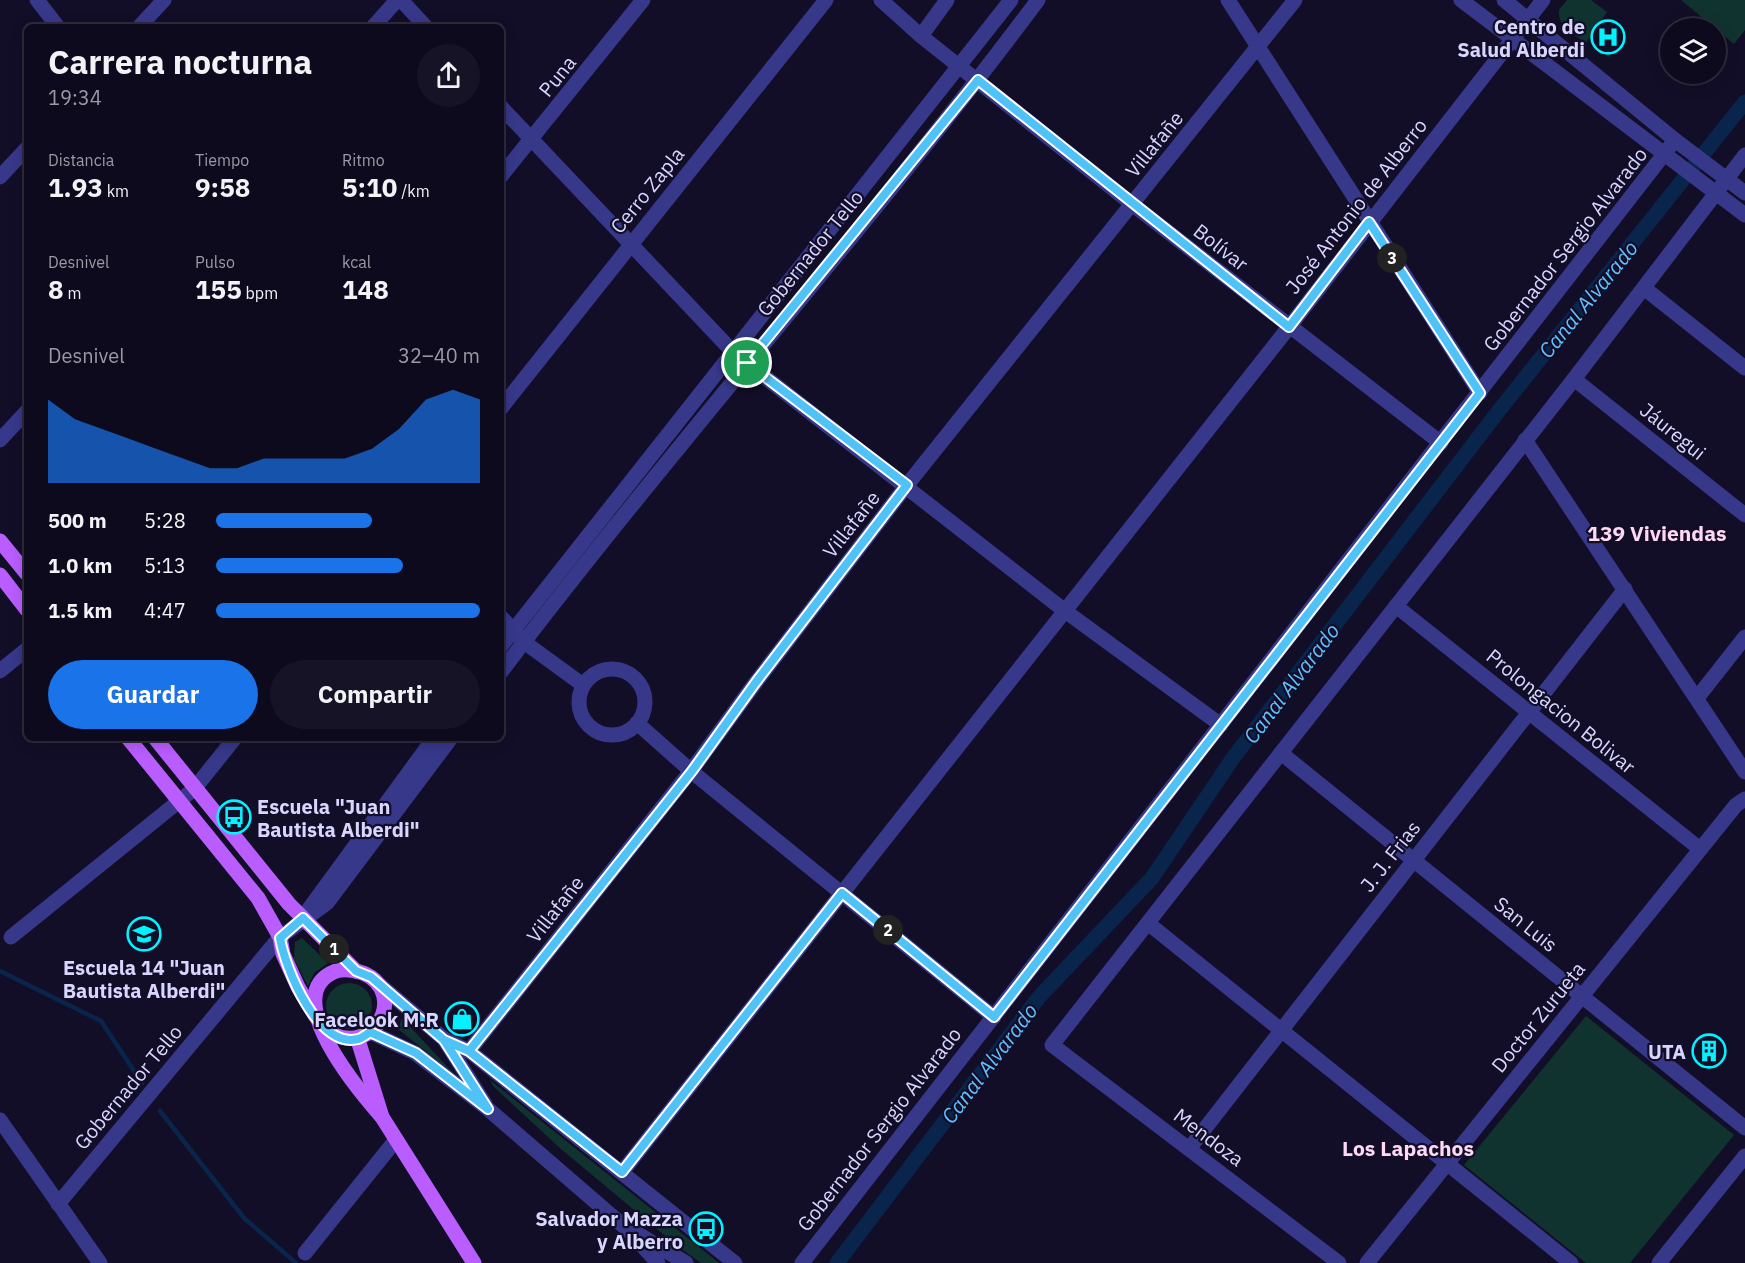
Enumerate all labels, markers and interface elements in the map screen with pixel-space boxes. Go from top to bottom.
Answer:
place label: Centro de Salud Alberdi [1457,13,1585,63]
map controls [1660,18,1726,84]
button: layers [1660,18,1726,84]
hospital icon: Centro de Salud Alberdi [1590,19,1626,55]
text: Carrera nocturna [48,40,312,83]
button: share [417,44,480,107]
street label: Puna [532,50,582,102]
text: 19:34 [48,84,102,111]
street label: Villafañe [1119,105,1189,183]
street label: José Antonio de Alberro [1279,113,1433,299]
street label: Cerro Zapla [604,141,690,239]
street label: Gobernador Sergio Alvarado [1477,141,1653,357]
text: Distancia [48,150,114,170]
text: Tiempo [195,150,249,170]
text: Ritmo [342,150,385,170]
text: 1.93 [48,170,103,204]
text: 9:58 [195,170,250,204]
text: 5:10 [342,170,397,204]
text: km [103,181,129,201]
text: /km [397,181,430,201]
street label: Gobernador Tello [751,184,869,322]
street label: Bolívar [1188,217,1254,277]
water label: Canal Alvarado [1532,234,1644,364]
pin: 3 [1377,243,1407,273]
text: 3 [1387,248,1397,268]
text: Desnivel [48,252,109,272]
text: Pulso [195,252,235,272]
text: kcal [342,252,371,272]
text: 8 [48,272,64,306]
text: 155 [195,272,242,306]
text: 148 [342,272,389,306]
text: m [64,283,81,303]
text: bpm [242,283,278,303]
pin [721,337,772,388]
text: Desnivel [48,342,125,369]
text: 32–40 m [398,342,480,369]
icon: arrive [730,346,763,379]
street label: Jáuregui [1634,396,1712,466]
street label: Villafañe [816,485,886,563]
text: 500 m [48,507,107,534]
text: 5:28 [144,507,186,534]
district label: 139 Viviendas [1587,519,1727,547]
text: 1.0 km [48,552,112,579]
text: 5:13 [144,552,186,579]
text: 1.5 km [48,597,112,624]
text: 4:47 [144,597,186,624]
water label: Canal Alvarado [1237,617,1345,749]
street label: Prolongacion Bolivar [1481,643,1641,779]
button: Guardar [48,660,258,729]
button: Compartir [270,660,480,729]
place label: Escuela "Juan Bautista Alberdi" [257,793,420,843]
bus stop icon: Escuela "Juan Bautista Alberdi" [216,799,252,835]
street label: J. J. Frias [1354,815,1426,897]
street label: Villafañe [520,870,590,948]
street label: San Luis [1489,890,1563,958]
pin: 2 [873,915,903,945]
school or university icon: Escuela 14 "Juan Bautista Alberdi" [126,916,162,952]
text: 2 [883,920,893,940]
pin: 1 [319,934,349,964]
text: 1 [329,939,339,959]
place label: Escuela 14 "Juan Bautista Alberdi" [63,954,225,1004]
street label: Doctor Zurueta [1485,956,1591,1078]
water label: Canal Alvarado [935,997,1043,1129]
shop icon: Facelook M.R [444,1001,480,1037]
place label: Facelook M.R [314,1006,439,1033]
street label: Gobernador Tello [68,1019,188,1155]
street label: Gobernador Sergio Alvarado [791,1021,967,1237]
building icon: UTA [1691,1033,1727,1069]
place label: UTA [1648,1038,1686,1065]
street label: Mendoza [1168,1102,1250,1172]
district label: Los Lapachos [1342,1134,1474,1162]
place label: Salvador Mazza y Alberro [535,1205,683,1255]
bus stop icon: Salvador Mazza y Alberro [688,1211,724,1247]

